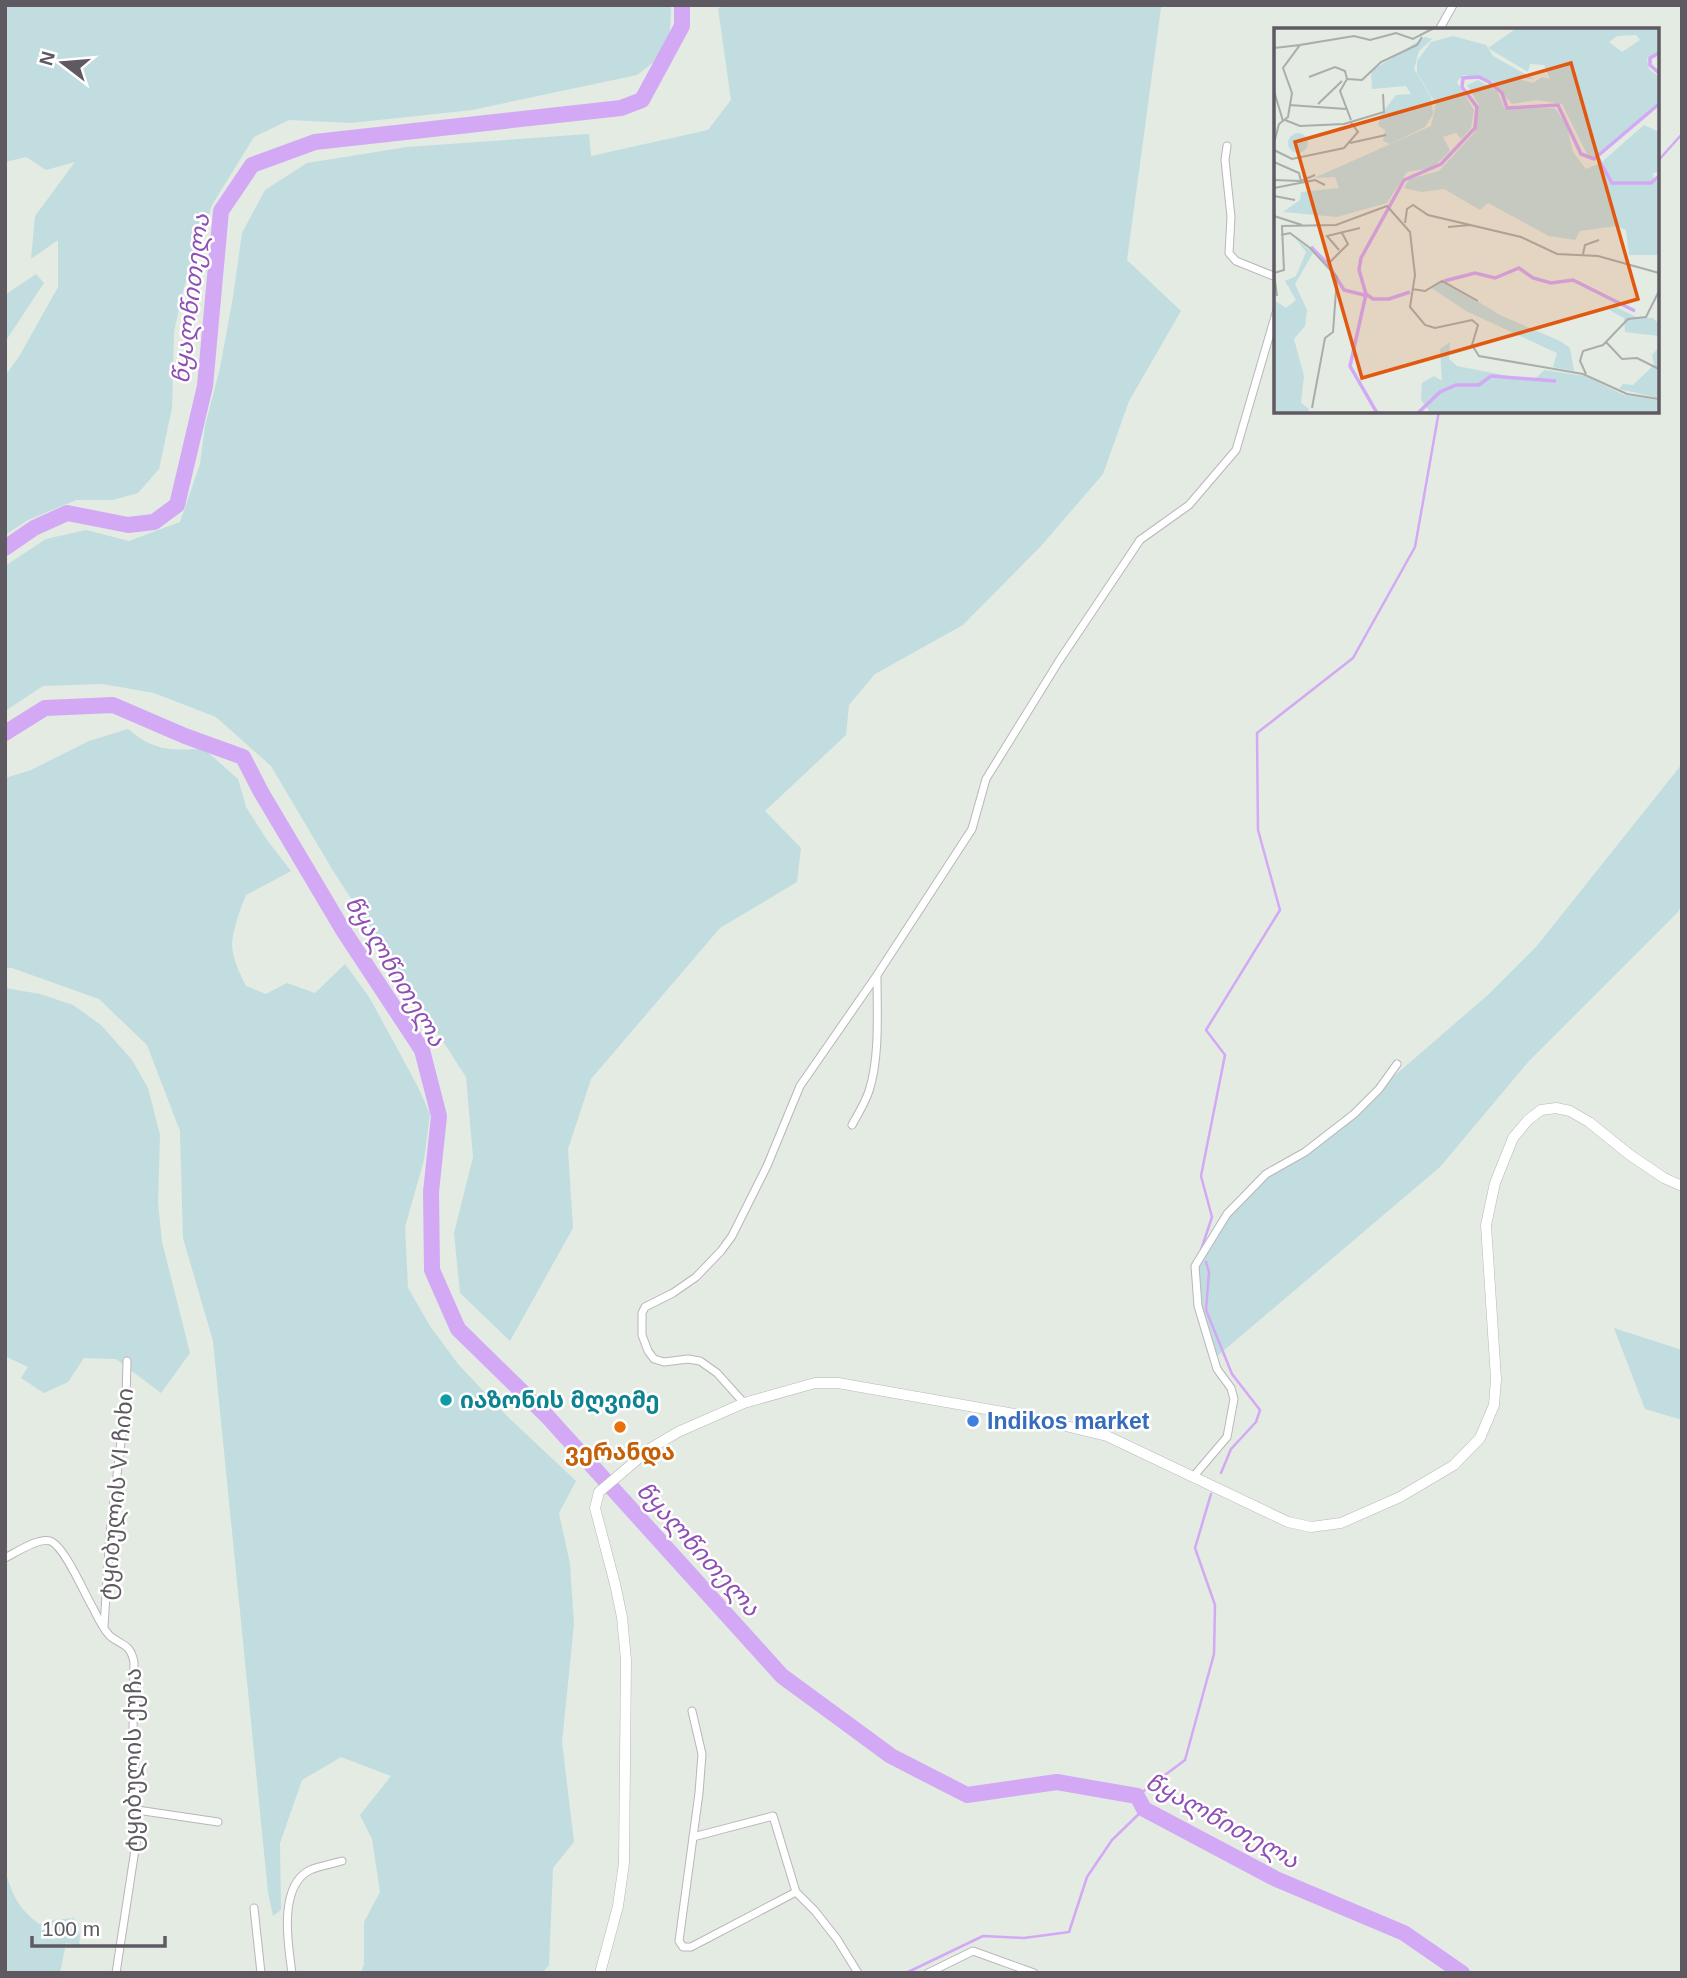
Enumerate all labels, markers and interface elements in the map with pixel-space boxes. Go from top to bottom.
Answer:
north arrow [28,28,98,98]
inset map [1274,28,1659,413]
text: N [35,49,59,68]
water label: წყალწითელა [167,212,215,385]
water label: წყალწითელა [339,891,451,1052]
street label: ტყიბულის VI ჩიხი [94,1387,139,1601]
place label: იაზონის მღვიმე [460,1387,660,1414]
marker: იაზონის მღვიმე [438,1392,454,1408]
place label: Indikos market [987,1408,1150,1434]
marker: Indikos market [965,1413,981,1429]
marker: ვერანდა [612,1419,628,1435]
place label: ვერანდა [565,1439,675,1467]
water label: წყალწითელა [630,1476,766,1622]
street label: ტყიბულის ქუჩა [120,1668,147,1852]
water label: წყალწითელა [1141,1767,1304,1875]
scale bar [32,1904,164,1948]
text: 100 m [42,1917,100,1940]

